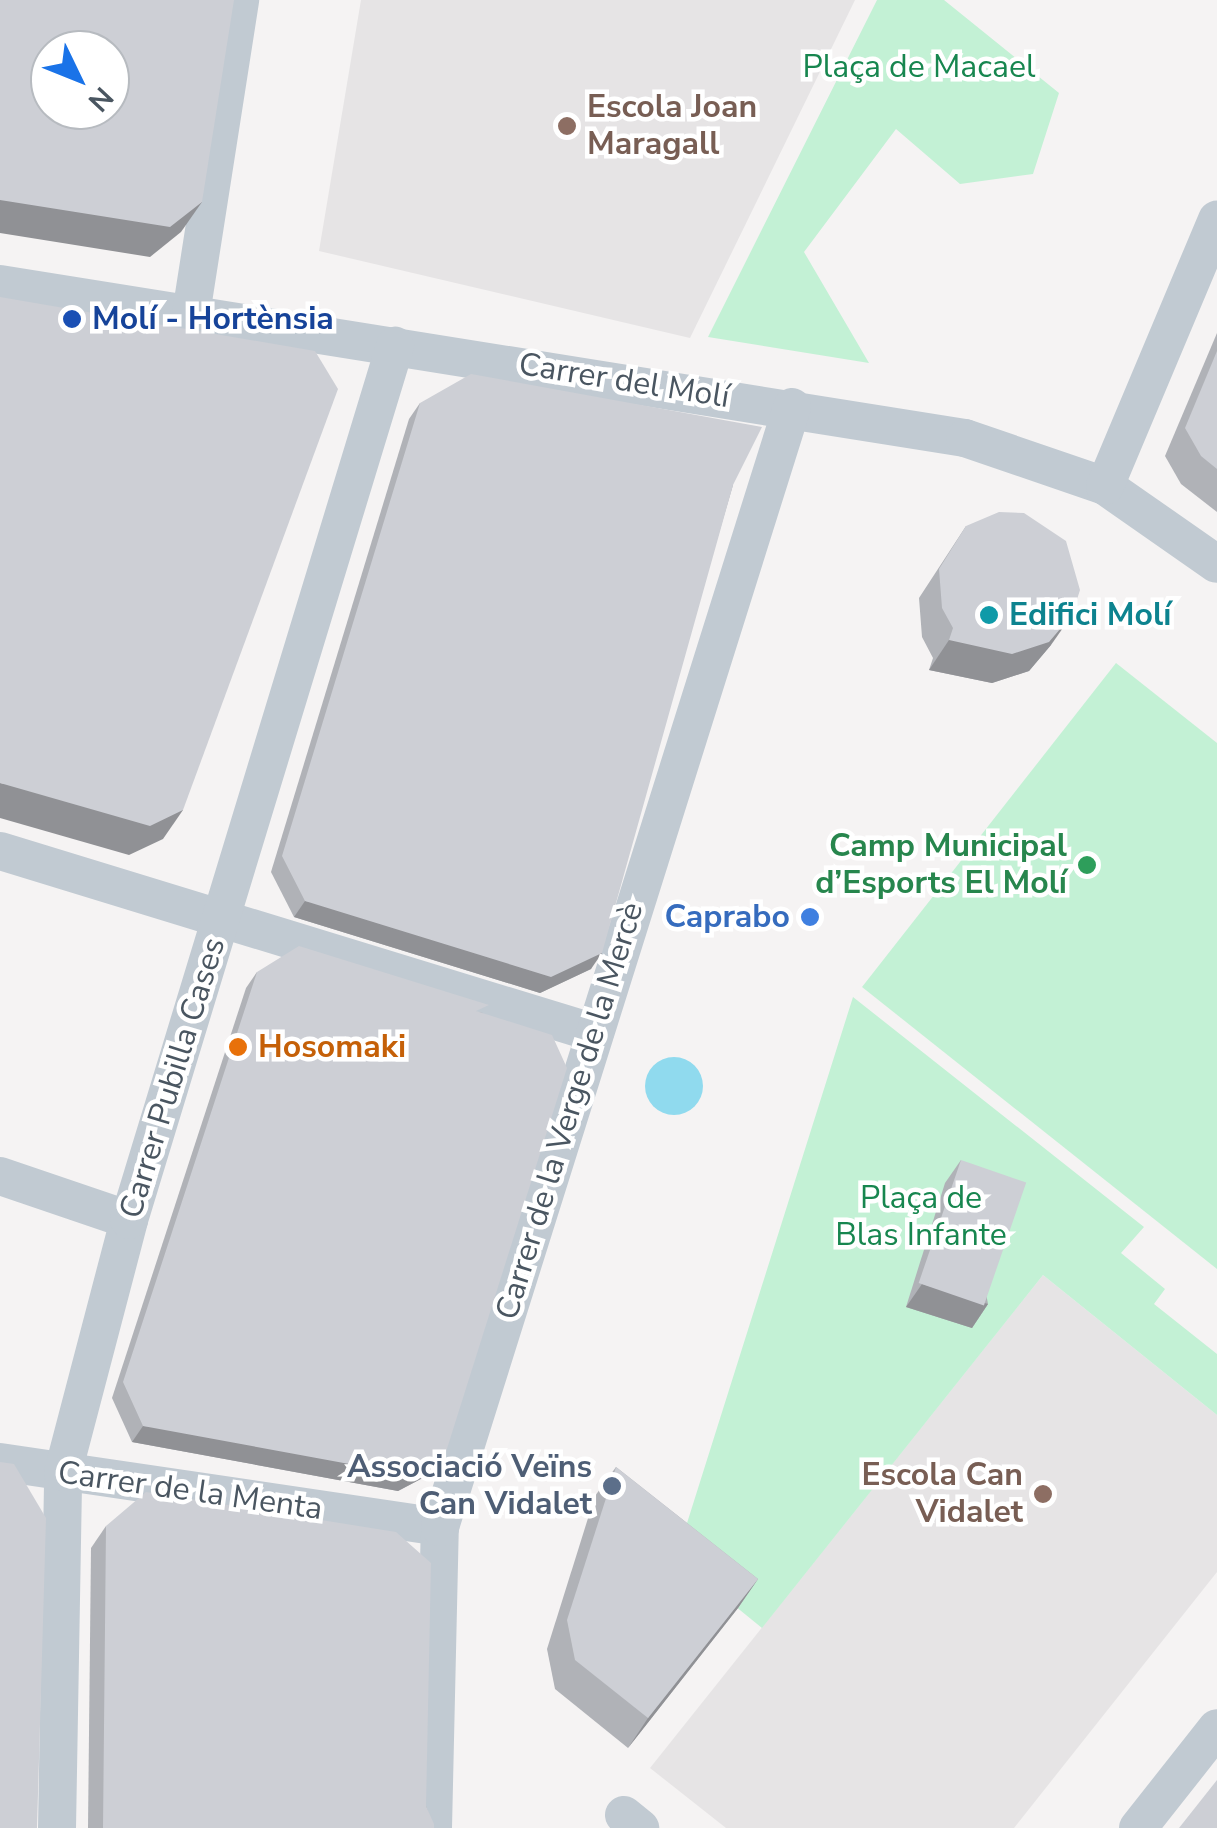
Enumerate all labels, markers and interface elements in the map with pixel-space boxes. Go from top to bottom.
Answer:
north arrow [30,30,130,130]
park label: Plaça de Macael [803,48,1035,86]
text: N [79,78,122,120]
place label: Escola Joan Maragall [587,89,757,164]
marker: Escola Joan Maragall [556,115,578,137]
place label: Molí - Hortènsia [92,300,334,338]
marker: Molí - Hortènsia [61,308,83,330]
street label: Carrer del Molí [516,345,732,417]
place label: Edifici Molí [1009,596,1171,634]
marker: Edifici Molí [978,604,1000,626]
place label: Camp Municipal d’Esports El Molí [815,828,1067,903]
marker: Camp Municipal d’Esports El Molí [1076,854,1098,876]
street label: Carrer de la Verge de la Mercè [488,898,652,1324]
place label: Caprabo [665,898,790,936]
marker: Caprabo [799,906,821,928]
street label: Carrer Pubilla Cases [112,933,234,1223]
place label: Hosomaki [258,1028,406,1066]
marker: Hosomaki [227,1036,249,1058]
park label: Plaça de Blas Infante [835,1180,1007,1255]
place label: Associació Veïns Can Vidalet [347,1449,592,1524]
street label: Carrer de la Menta [55,1453,325,1529]
place label: Escola Can Vidalet [861,1457,1023,1532]
marker: Associació Veïns Can Vidalet [601,1475,623,1497]
marker: Escola Can Vidalet [1032,1483,1054,1505]

